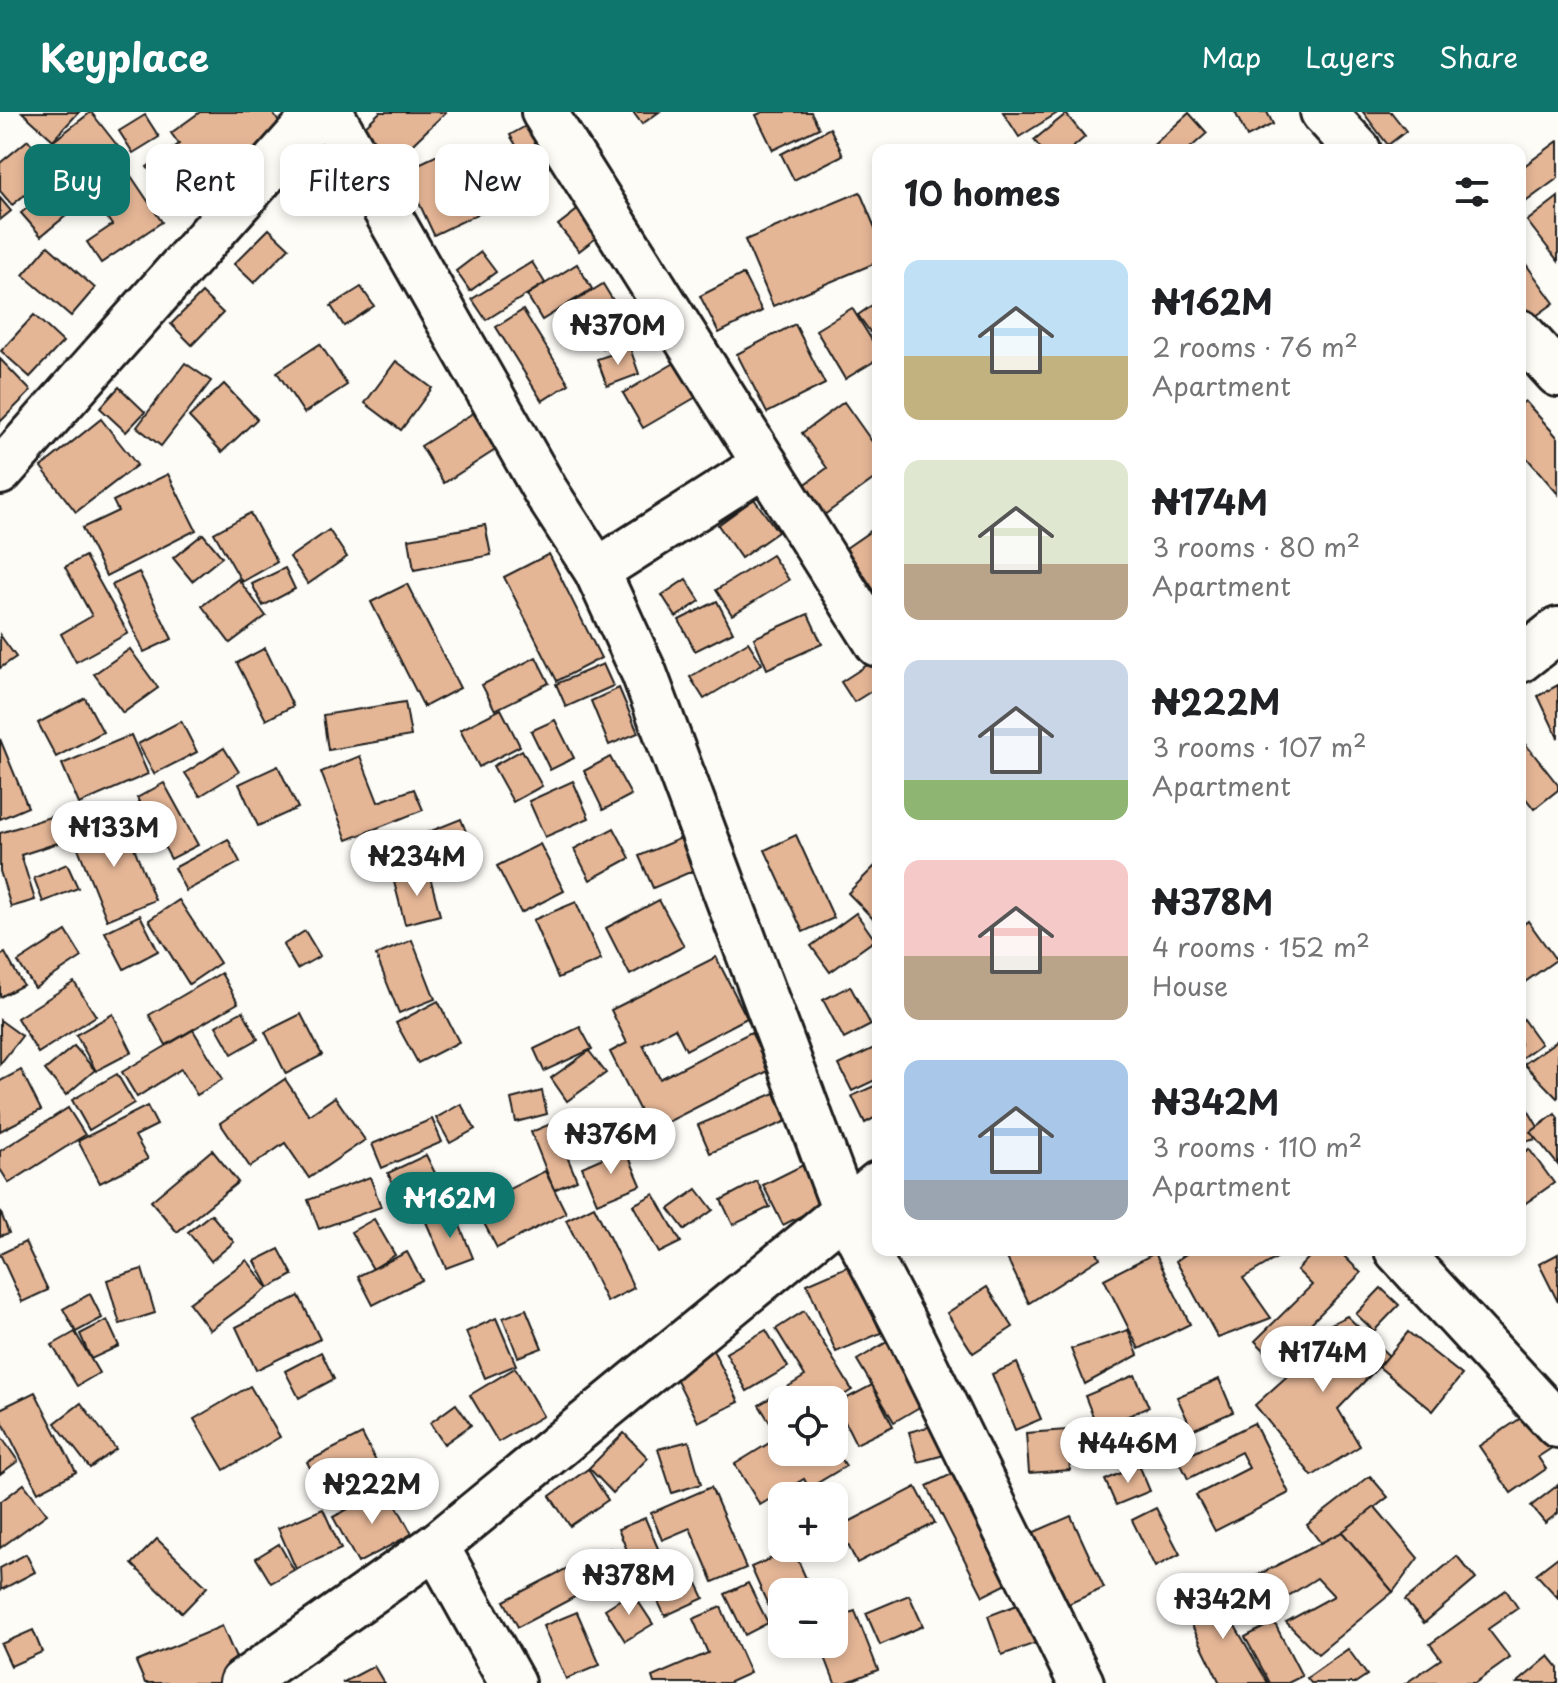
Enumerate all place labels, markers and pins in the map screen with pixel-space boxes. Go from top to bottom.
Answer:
pin: ₦370M [562,299,674,367]
pin: ₦133M [58,801,170,869]
pin: ₦234M [361,830,473,898]
pin: ₦376M [555,1108,667,1176]
pin: ₦162M [394,1172,506,1240]
pin: ₦174M [1267,1326,1379,1394]
pin: ₦446M [1072,1417,1184,1485]
pin: ₦222M [316,1458,428,1526]
pin: ₦378M [573,1549,685,1617]
pin: ₦342M [1167,1573,1279,1641]

